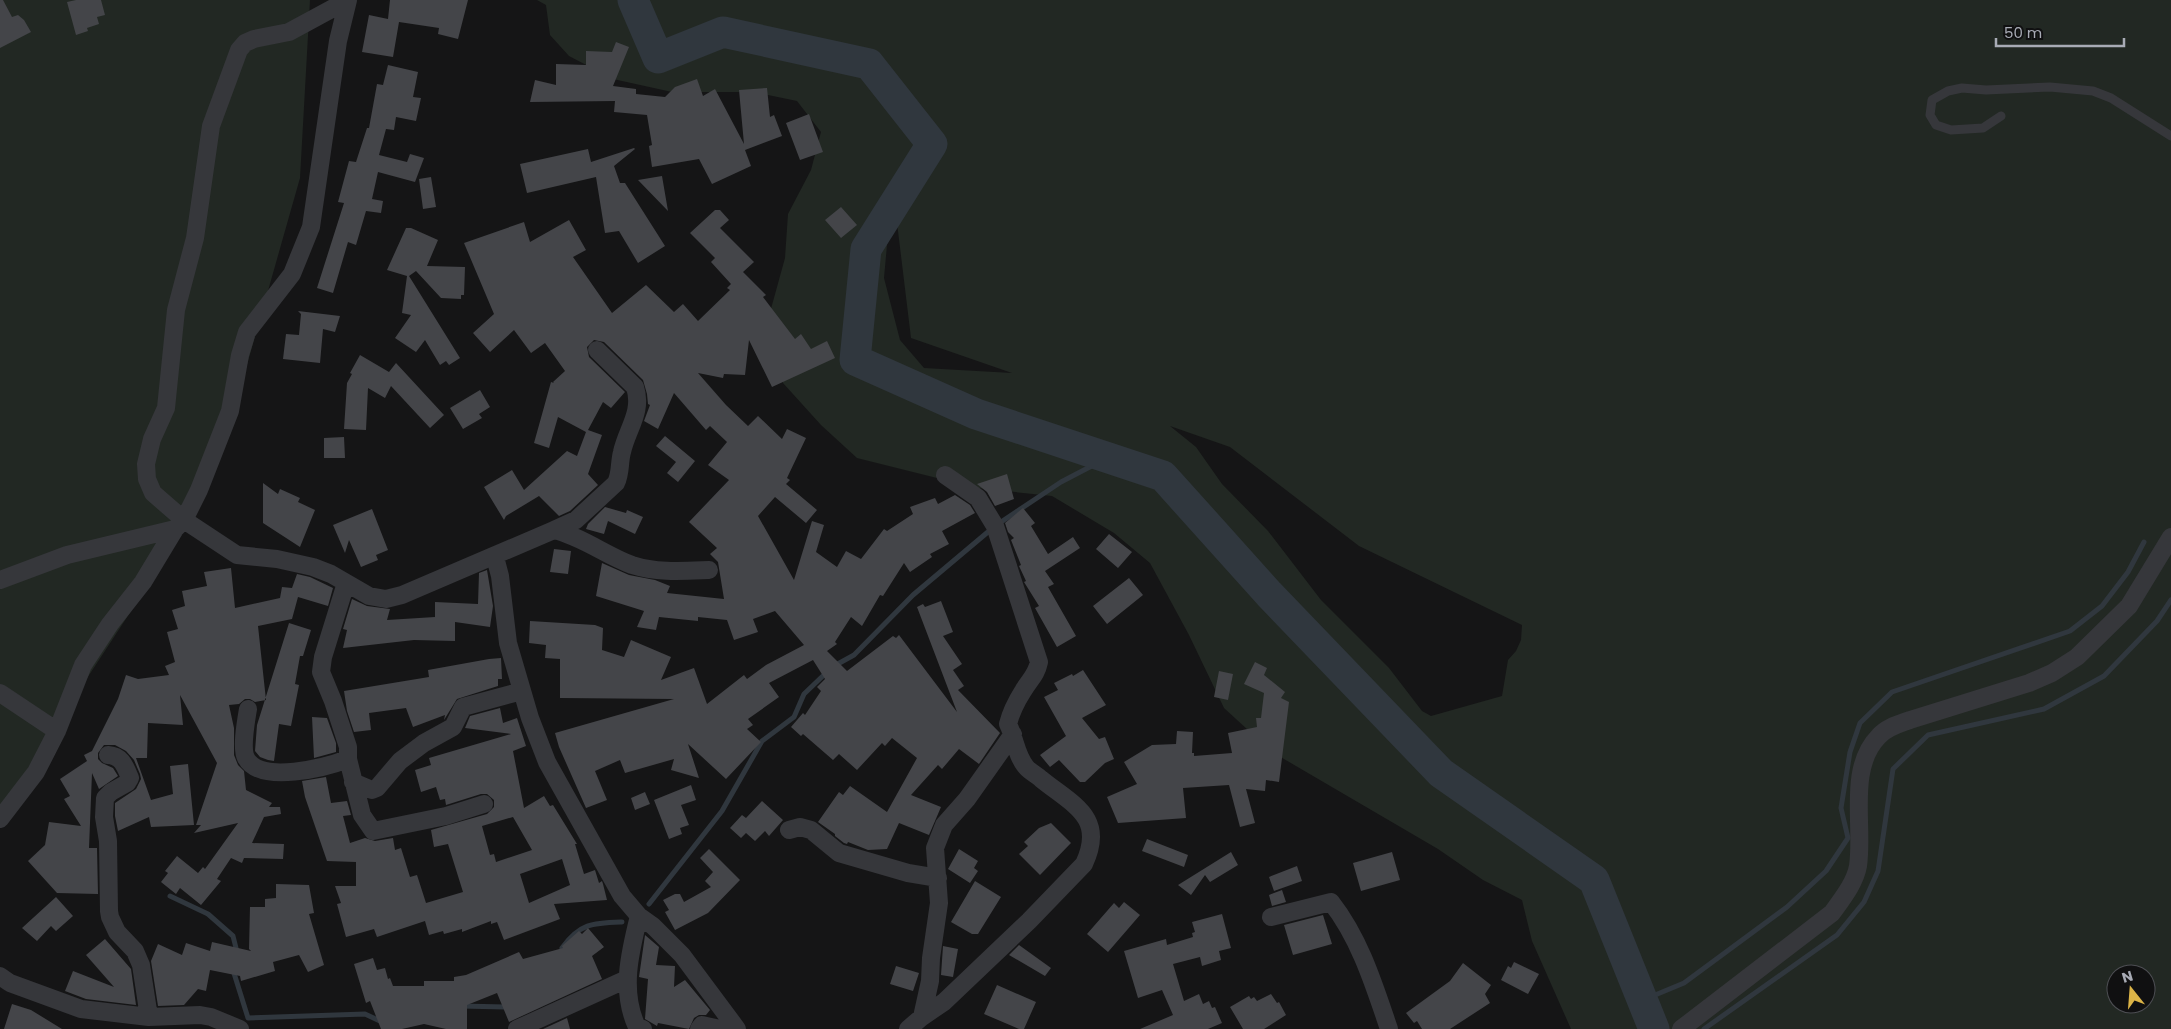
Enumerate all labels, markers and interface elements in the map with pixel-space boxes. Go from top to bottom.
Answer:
scale bar [1996,15,2124,47]
text: 50 m [2004,22,2042,43]
north arrow [2106,964,2156,1014]
text: N [2119,965,2135,988]

